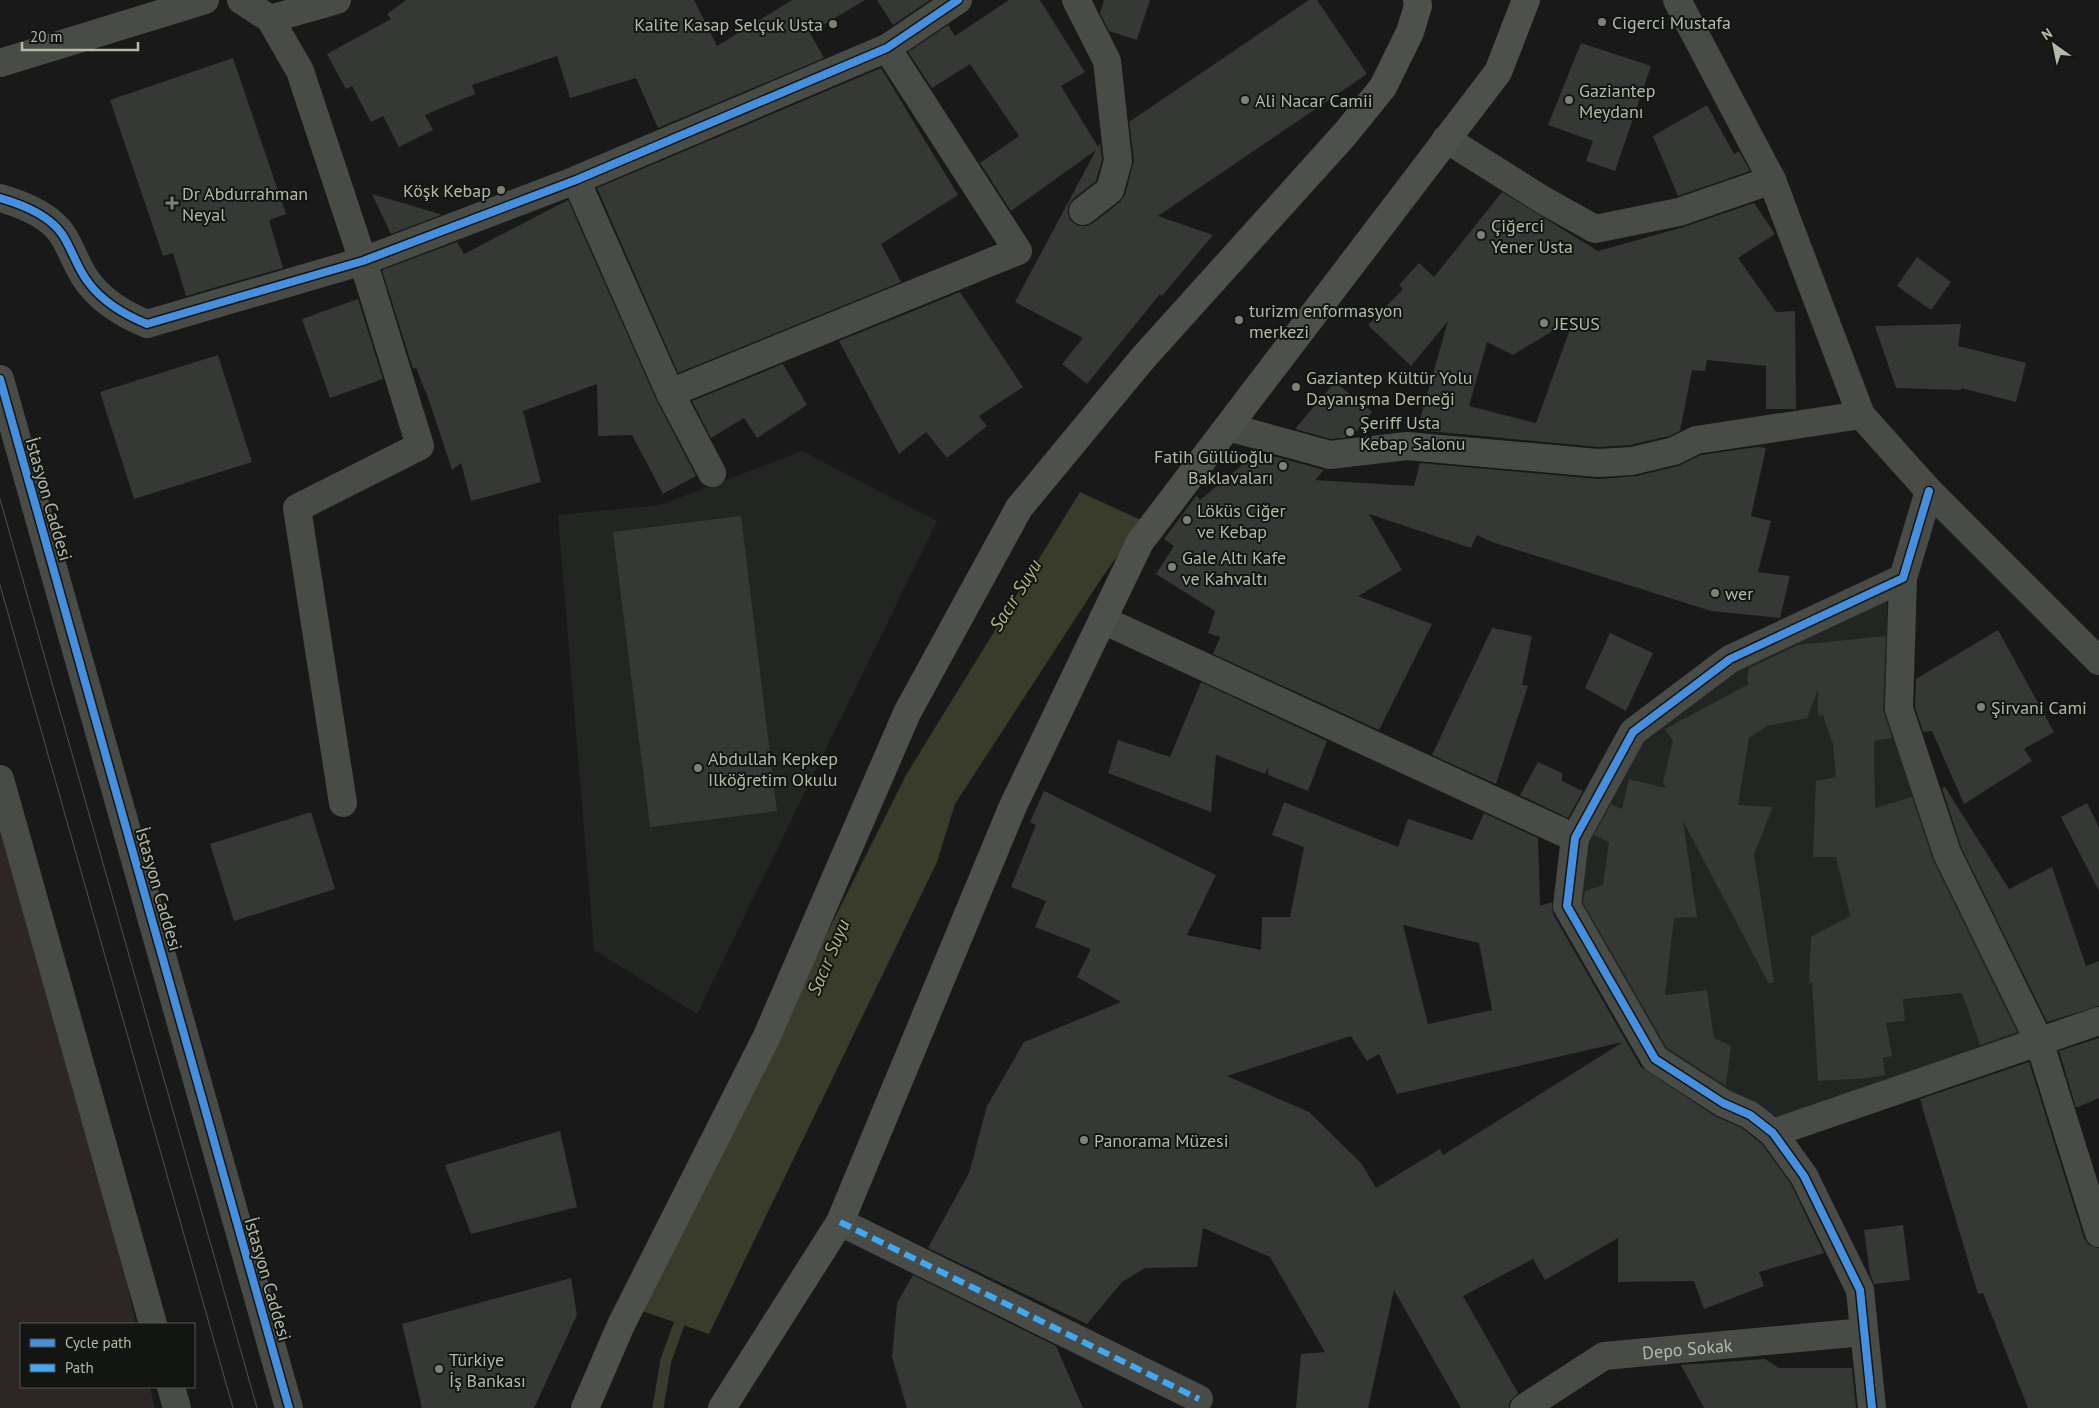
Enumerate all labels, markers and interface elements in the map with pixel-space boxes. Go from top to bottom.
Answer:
place label: Cigerci Mustafa [1612,11,1731,34]
place label: Kalite Kasap Selçuk Usta [634,13,823,36]
marker: Cigerci Mustafa [1596,16,1608,28]
marker: Kalite Kasap Selçuk Usta [827,18,839,30]
scale bar [22,20,139,52]
north arrow [2029,20,2079,70]
text: N [2038,24,2056,44]
text: 20 m [30,27,63,46]
place label: Gaziantep Meydanı [1579,79,1655,123]
place label: Ali Nacar Camii [1255,89,1373,112]
marker: Ali Nacar Camii [1239,94,1251,106]
marker: Gaziantep Meydanı [1563,94,1575,106]
place label: Köşk Kebap [403,179,491,202]
place label: Dr Abdurrahman Neyal [182,182,308,226]
marker: Köşk Kebap [495,184,507,196]
marker: Dr Abdurrahman Neyal [166,197,178,209]
place label: Çiğerci Yener Usta [1491,214,1573,258]
marker: Çiğerci Yener Usta [1475,229,1487,241]
place label: turizm enformasyon merkezi [1249,299,1402,343]
place label: JESUS [1553,312,1600,335]
marker: turizm enformasyon merkezi [1233,314,1245,326]
marker: JESUS [1538,317,1550,329]
place label: Gaziantep Kültür Yolu Dayanışma Derneği [1306,366,1472,410]
marker: Gaziantep Kültür Yolu Dayanışma Derneği [1290,381,1302,393]
place label: Şeriff Usta Kebap Salonu [1360,411,1465,455]
marker: Şeriff Usta Kebap Salonu [1344,426,1356,438]
street label: İstasyon Caddesi [20,434,78,564]
place label: Fatih Güllüoğlu Baklavaları [1154,445,1273,489]
marker: Fatih Güllüoğlu Baklavaları [1277,460,1289,472]
place label: Löküs Ciğer ve Kebap [1197,499,1286,543]
marker: Löküs Ciğer ve Kebap [1181,514,1193,526]
place label: Gale Altı Kafe ve Kahvaltı [1182,546,1286,590]
water label: Sacır Suyu [984,554,1047,635]
marker: Gale Altı Kafe ve Kahvaltı [1166,561,1178,573]
place label: wer [1725,582,1753,605]
marker: wer [1709,587,1721,599]
place label: Şirvani Cami [1991,696,2087,719]
marker: Şirvani Cami [1975,701,1987,713]
place label: Abdullah Kepkep Ilköğretim Okulu [708,747,838,791]
marker: Abdullah Kepkep Ilköğretim Okulu [692,762,704,774]
street label: İstasyon Caddesi [130,824,188,954]
water label: Sacır Suyu [801,915,855,999]
place label: Panorama Müzesi [1094,1129,1229,1152]
marker: Panorama Müzesi [1078,1134,1090,1146]
street label: İstasyon Caddesi [239,1214,297,1344]
legend [20,1323,195,1388]
text: Cycle path [65,1333,131,1352]
street label: Depo Sokak [1641,1333,1734,1364]
place label: Türkiye İş Bankası [449,1348,526,1392]
text: Path [65,1358,94,1377]
marker: Türkiye İş Bankası [433,1363,445,1375]

